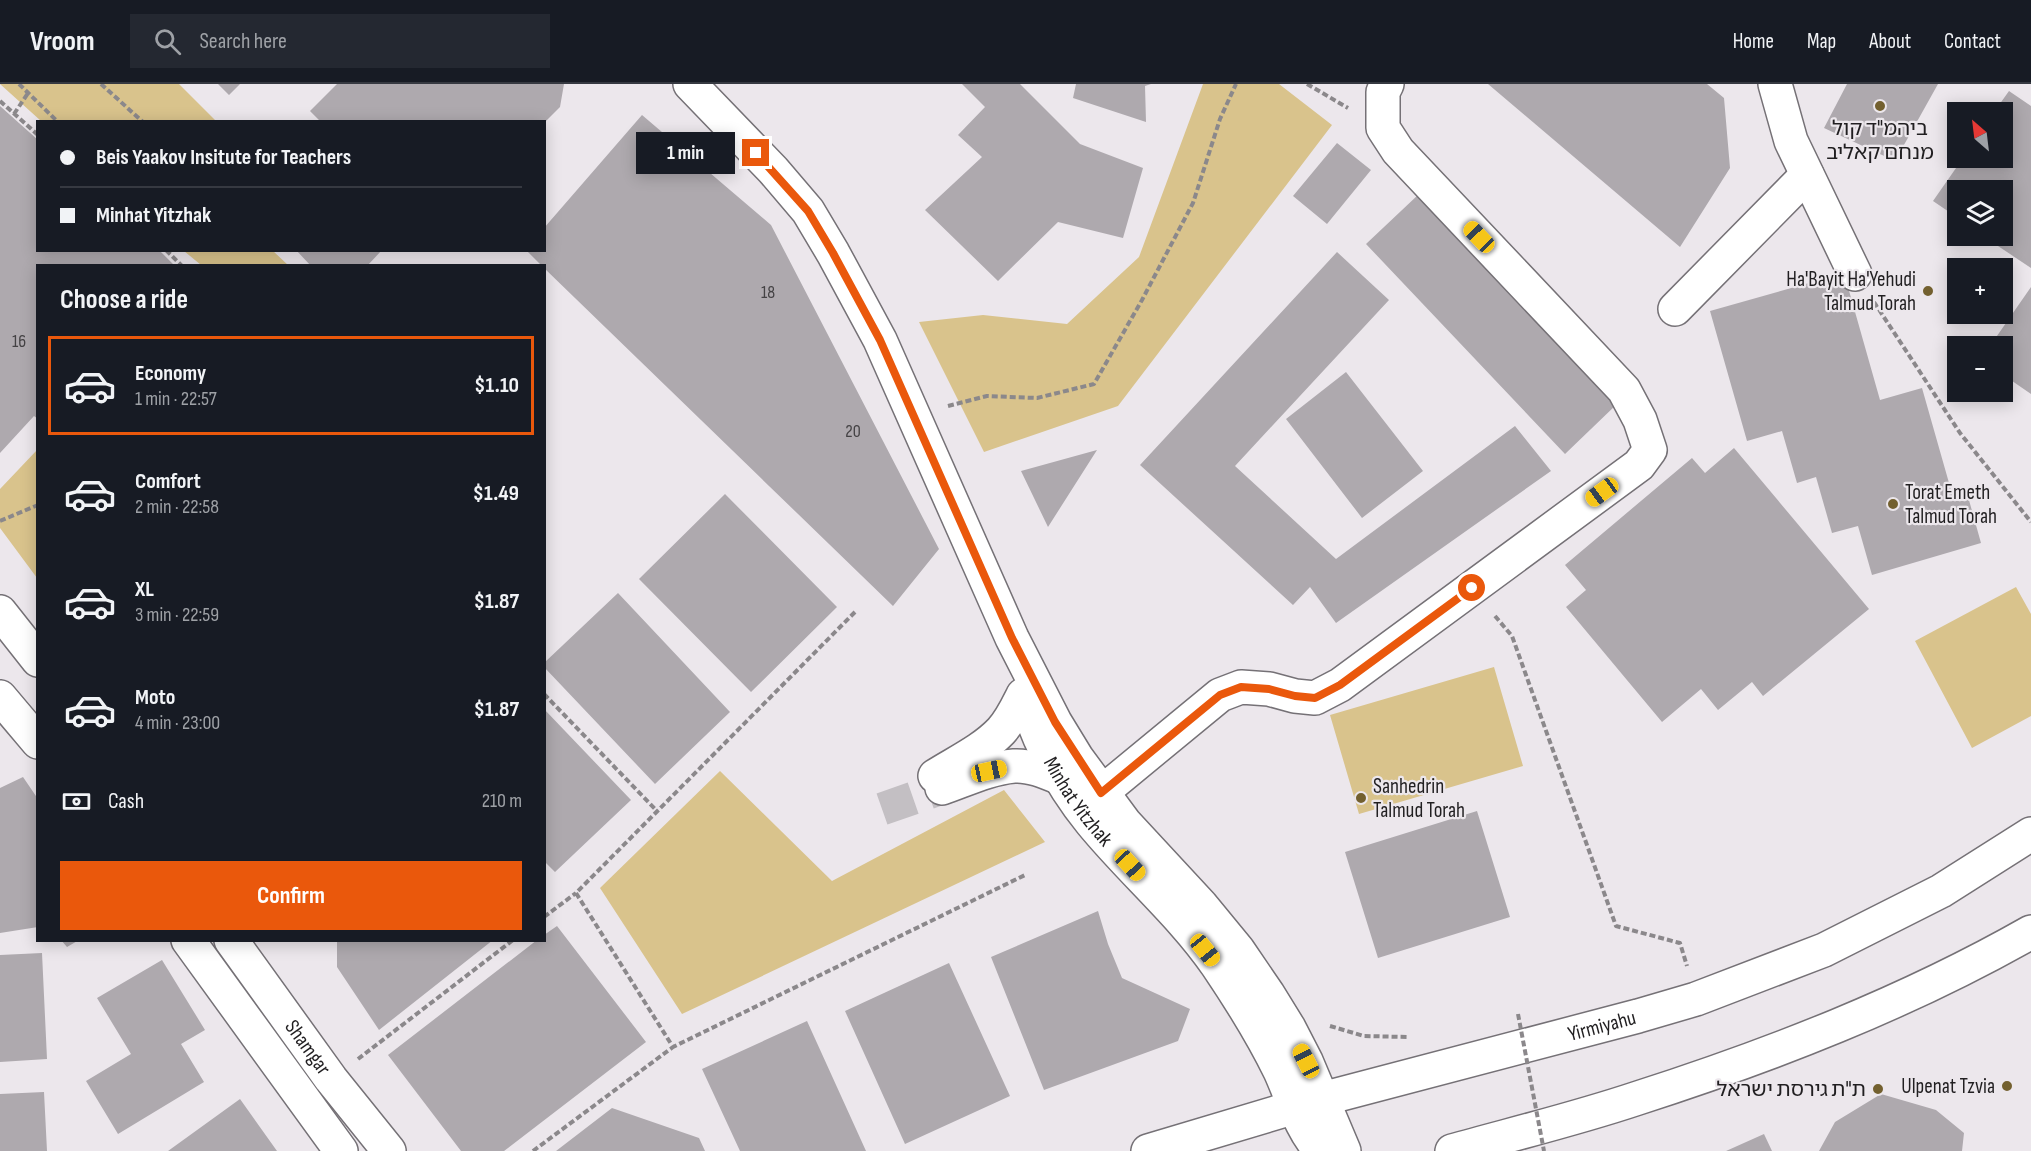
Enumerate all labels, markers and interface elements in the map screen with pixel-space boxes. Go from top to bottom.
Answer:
search box [130,14,550,68]
text: Vroom [30,25,94,58]
icon: search [151,25,184,58]
text: Search here [199,28,287,55]
text: Home [1733,29,1774,54]
text: Map [1807,29,1836,54]
text: About [1869,29,1911,54]
text: Contact [1944,29,2001,54]
marker: ביהמ"ד קול מנחם קאליב [1873,99,1887,113]
north arrow [1947,102,2013,168]
map controls [1947,102,2013,402]
place label: ביהמ"ד קול מנחם קאליב [1826,116,1934,165]
callout: 1 min [636,132,735,174]
route end [742,139,769,166]
text: 1 min [667,141,704,165]
text: Beis Yaakov Insitute for Teachers [96,144,351,171]
button: layers [1947,180,2013,246]
text: Minhat Yitzhak [96,202,211,229]
car [1460,218,1498,256]
button: + [1947,258,2013,324]
place label: Ha'Bayit Ha'Yehudi Talmud Torah [1786,267,1916,316]
house number: 18 [761,282,775,303]
text: Choose a ride [60,284,188,316]
marker: Ha'Bayit Ha'Yehudi Talmud Torah [1921,284,1935,298]
house number: 16 [12,331,26,352]
button: − [1947,336,2013,402]
icon: car [63,359,117,413]
text: Economy [135,360,206,387]
text: $1.10 [474,372,519,399]
text: 1 min · 22:57 [135,387,217,411]
house number: 20 [845,421,861,442]
icon: car [63,467,117,521]
text: Comfort [135,468,201,495]
car [1582,474,1622,510]
text: $1.49 [473,480,519,507]
place label: Torat Emeth Talmud Torah [1905,480,1997,529]
text: 2 min · 22:58 [135,495,219,519]
marker: Torat Emeth Talmud Torah [1886,497,1900,511]
route start [1458,574,1485,601]
icon: car [63,575,117,629]
text: XL [135,576,154,603]
text: $1.87 [474,588,519,615]
text: 3 min · 22:59 [135,603,219,627]
icon: car [63,683,117,737]
text: Moto [135,684,175,711]
text: $1.87 [474,696,519,723]
text: 4 min · 23:00 [135,711,220,735]
street label: Minhat Yitzhak [1038,753,1118,851]
car [970,758,1008,784]
place label: Sanhedrin Talmud Torah [1373,774,1465,823]
icon: cash [60,785,93,818]
text: Cash [108,788,144,815]
text: 210 m [482,789,522,813]
marker: Sanhedrin Talmud Torah [1354,791,1368,805]
car [1111,846,1149,884]
button: Confirm [60,861,522,930]
car [1187,930,1223,970]
street label: Yirmiyahu [1565,1005,1639,1047]
street label: Shamgar [279,1015,336,1080]
car [1290,1041,1322,1081]
place label: Ulpenat Tzvia [1901,1074,1995,1099]
place label: ת"ת גירסת ישראל [1716,1077,1866,1102]
marker: Ulpenat Tzvia [2000,1079,2014,1093]
marker: ת"ת גירסת ישראל [1871,1082,1885,1096]

